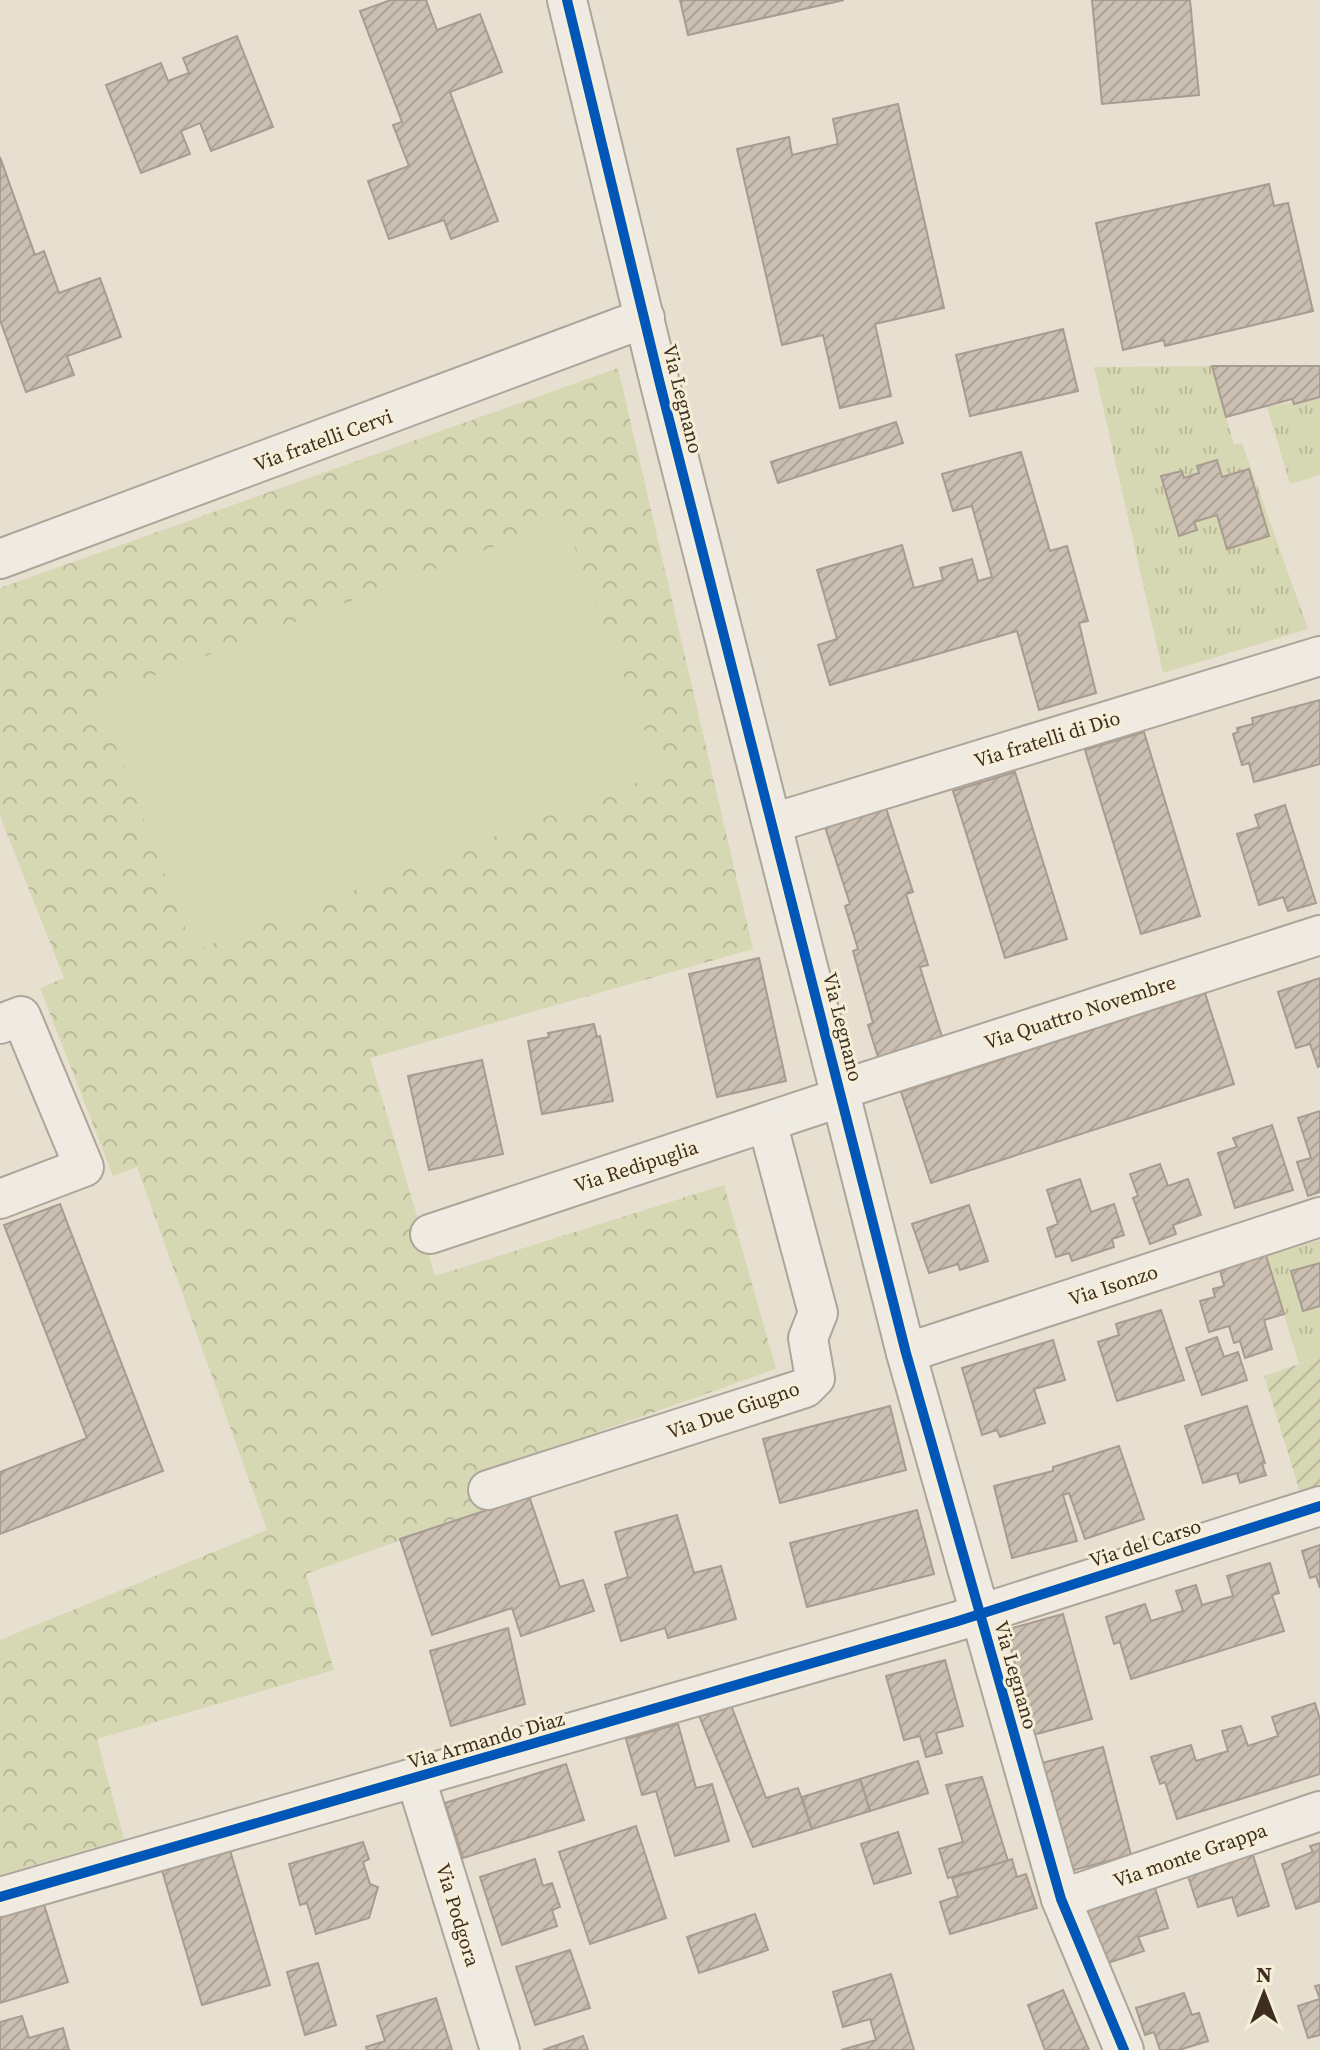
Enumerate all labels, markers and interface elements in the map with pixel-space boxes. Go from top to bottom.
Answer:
street label: Via Legnano [656,342,710,456]
street label: Via fratelli Cervi [250,402,396,478]
street label: Via fratelli di Dio [971,703,1123,775]
street label: Via Quattro Novembre [981,968,1179,1056]
street label: Via Legnano [816,970,870,1084]
street label: Via Redipuglia [570,1133,702,1199]
street label: Via Isonzo [1065,1257,1161,1313]
street label: Via Due Giugno [663,1374,803,1446]
street label: Via del Carso [1085,1512,1205,1574]
street label: Via Legnano [987,1618,1045,1732]
street label: Via Armando Diaz [404,1704,568,1776]
street label: Via monte Grappa [1109,1815,1271,1894]
street label: Via Podgora [429,1860,487,1971]
north arrow [1224,1954,1304,2034]
text: N [1256,1959,1272,1989]

